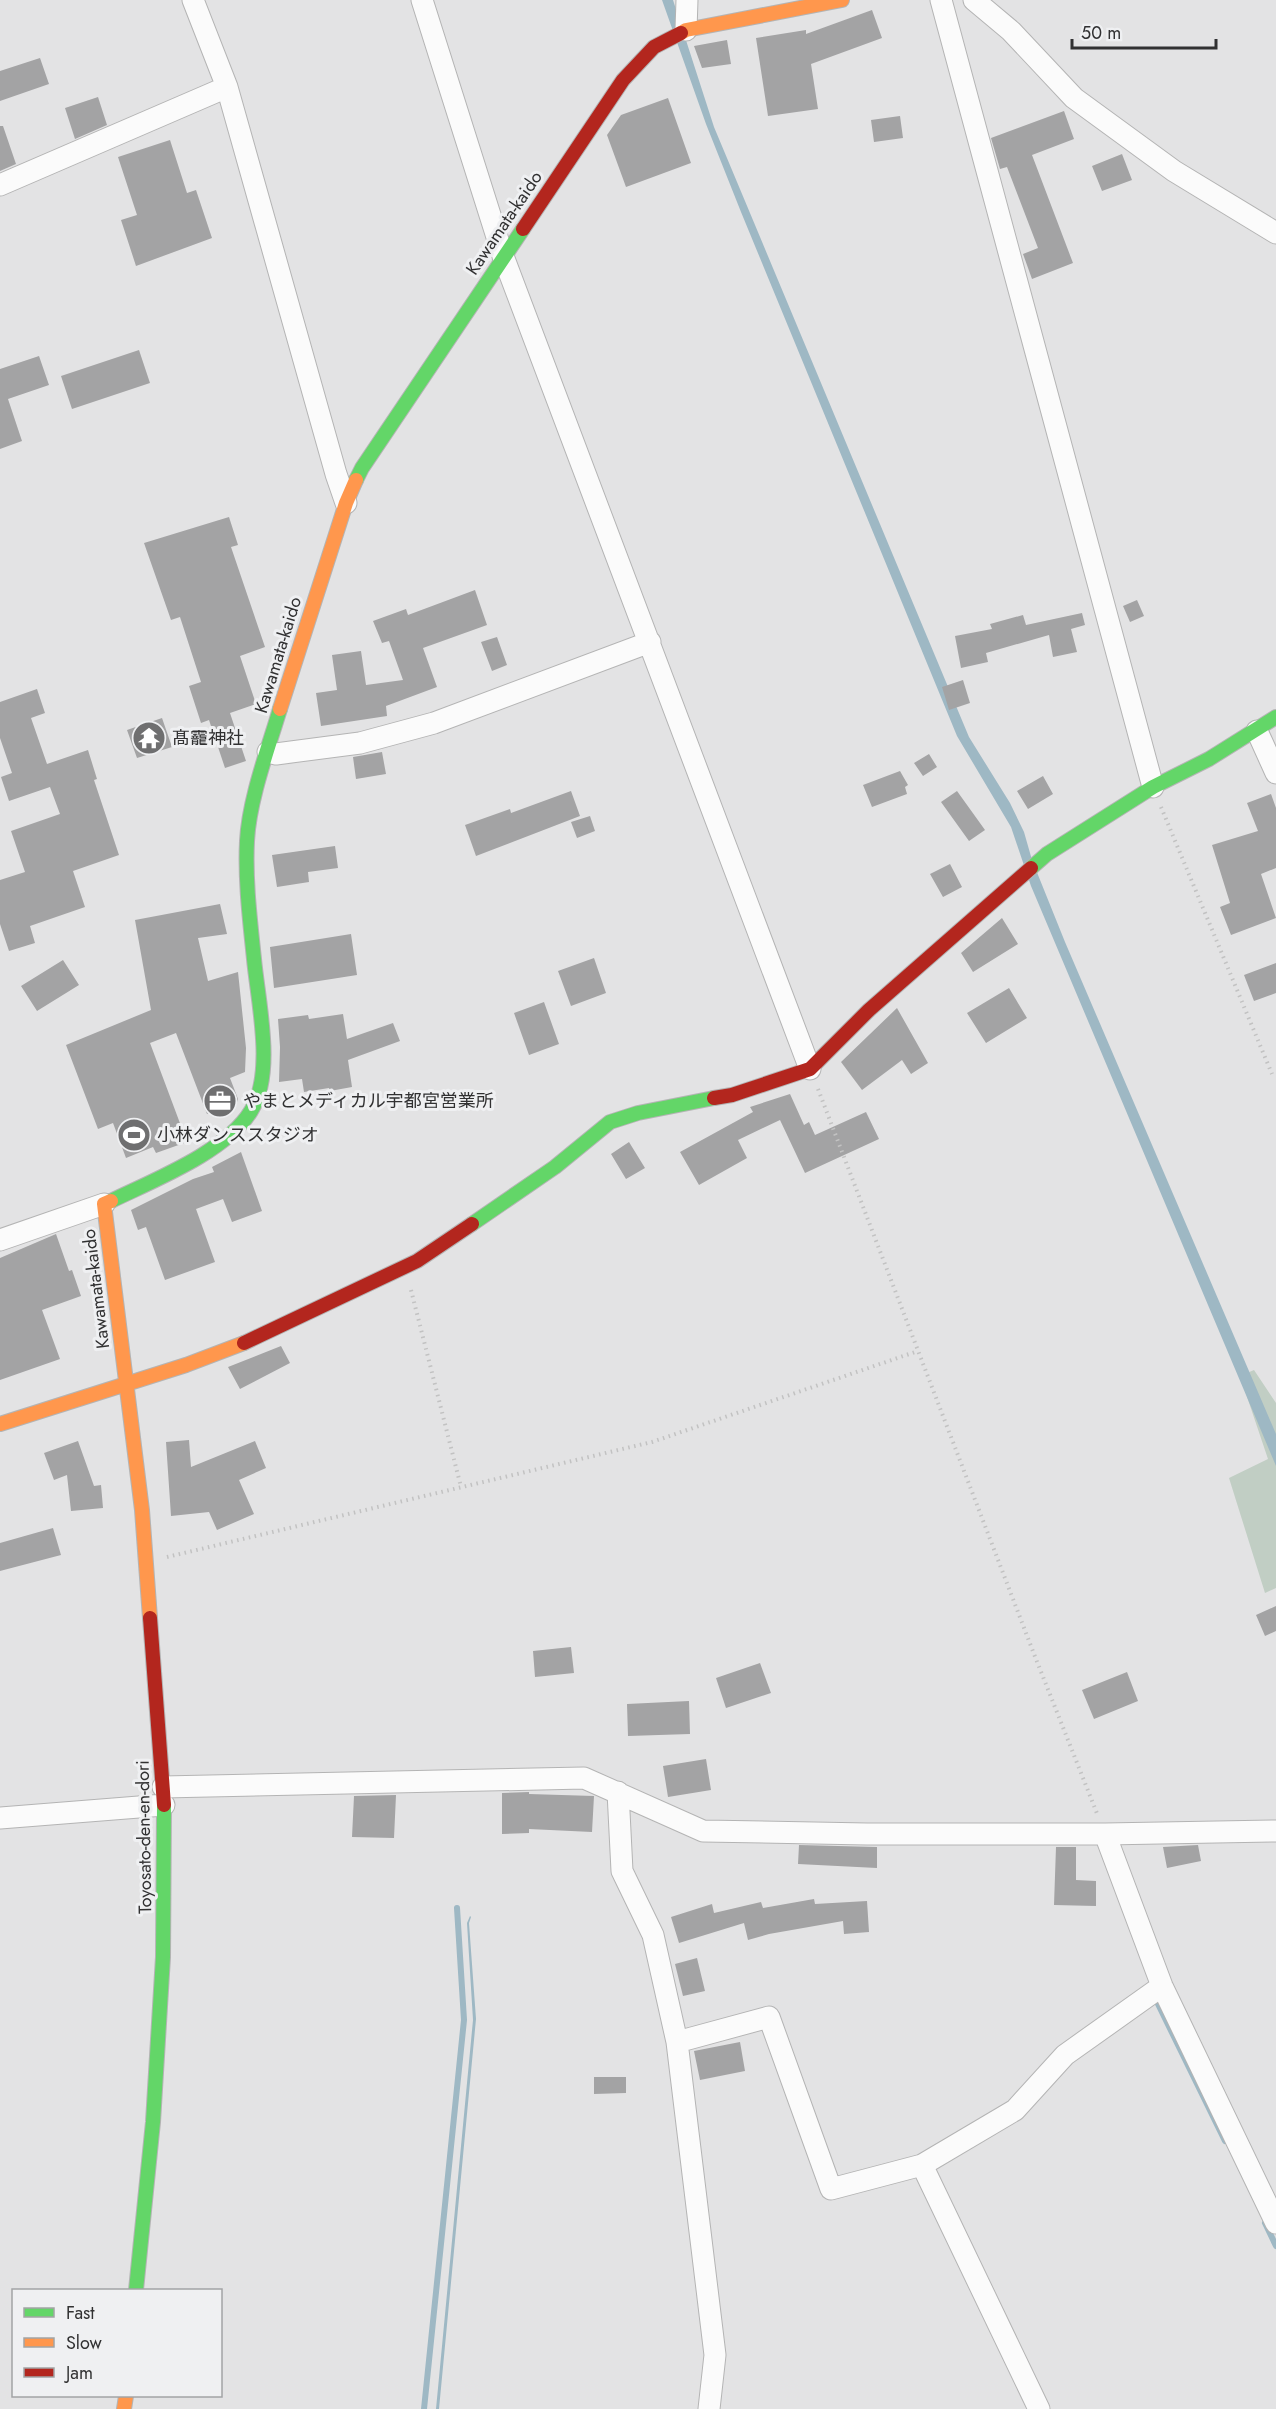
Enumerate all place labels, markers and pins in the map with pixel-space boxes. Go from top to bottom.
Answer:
temple icon: 髙靇神社 [131,720,167,756]
place label: 髙靇神社 [172,725,244,751]
office icon: やまとメディカル宇都宮営業所 [202,1083,238,1119]
place label: やまとメディカル宇都宮営業所 [243,1088,494,1114]
sports icon: 小林ダンススタジオ [116,1117,152,1153]
place label: 小林ダンススタジオ [157,1122,319,1148]

